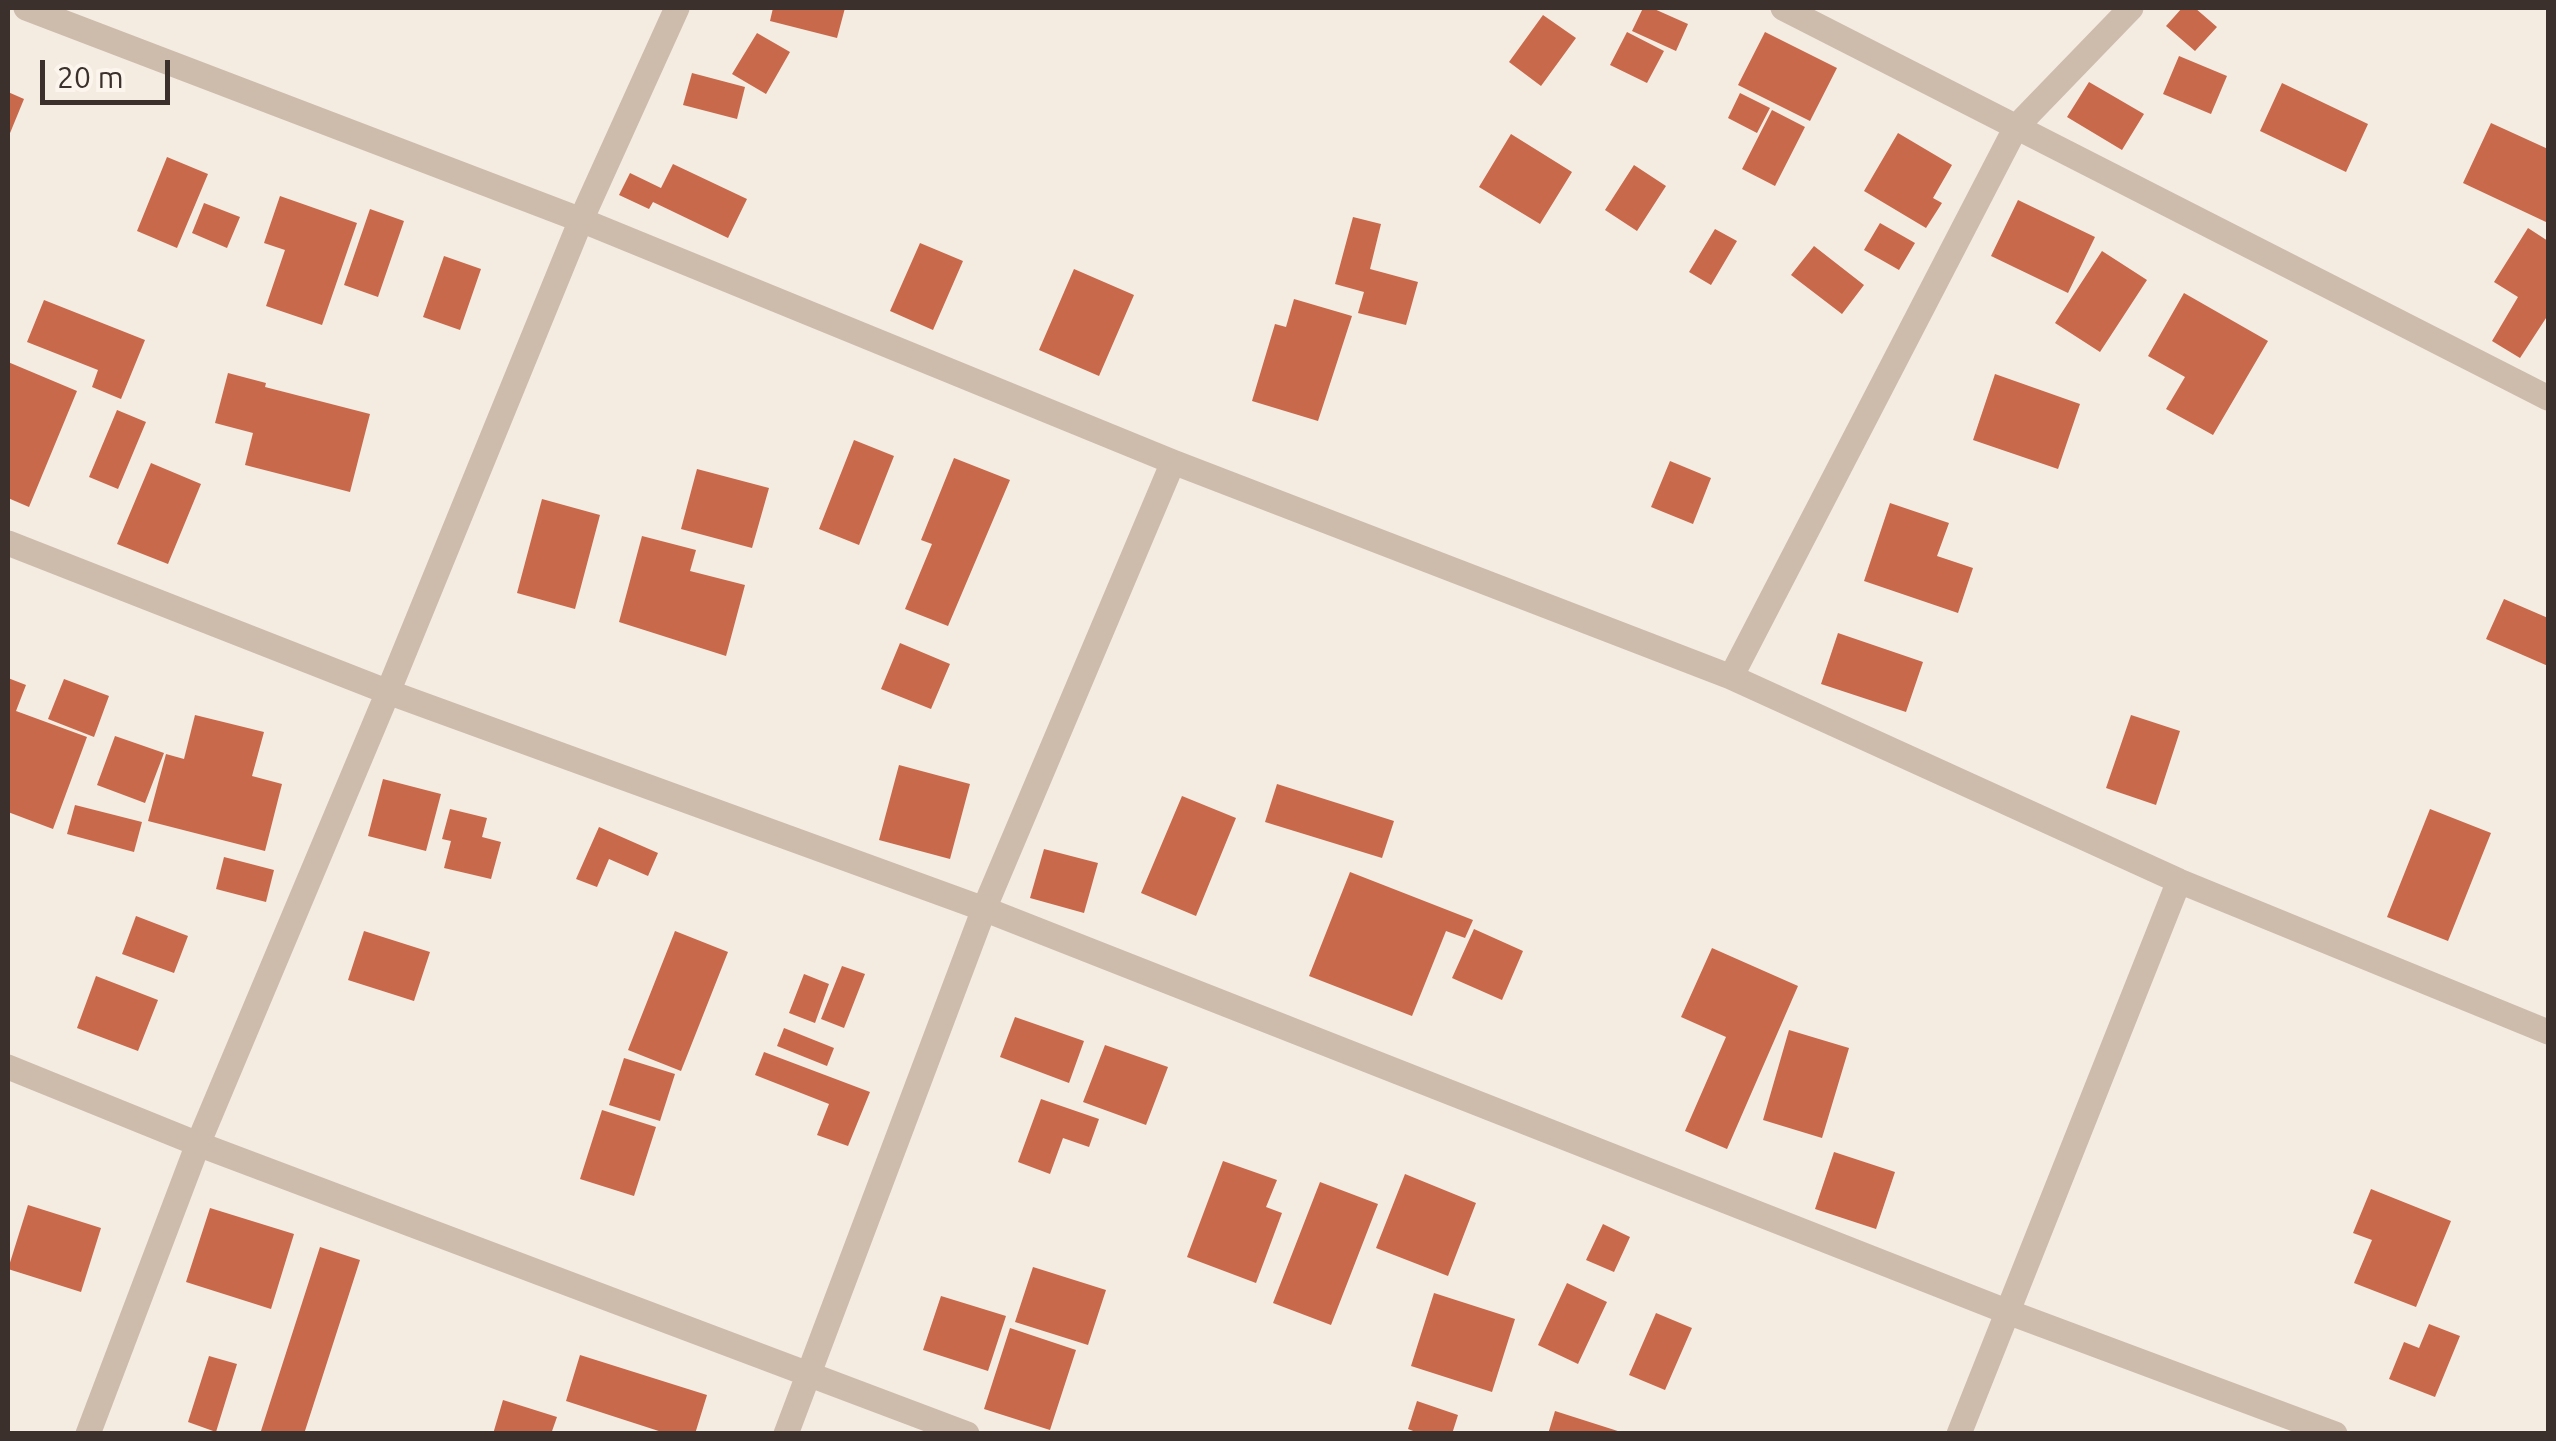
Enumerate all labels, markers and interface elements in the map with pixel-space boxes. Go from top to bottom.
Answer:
scale bar [45,40,175,102]
text: 20 m [57,60,124,94]

